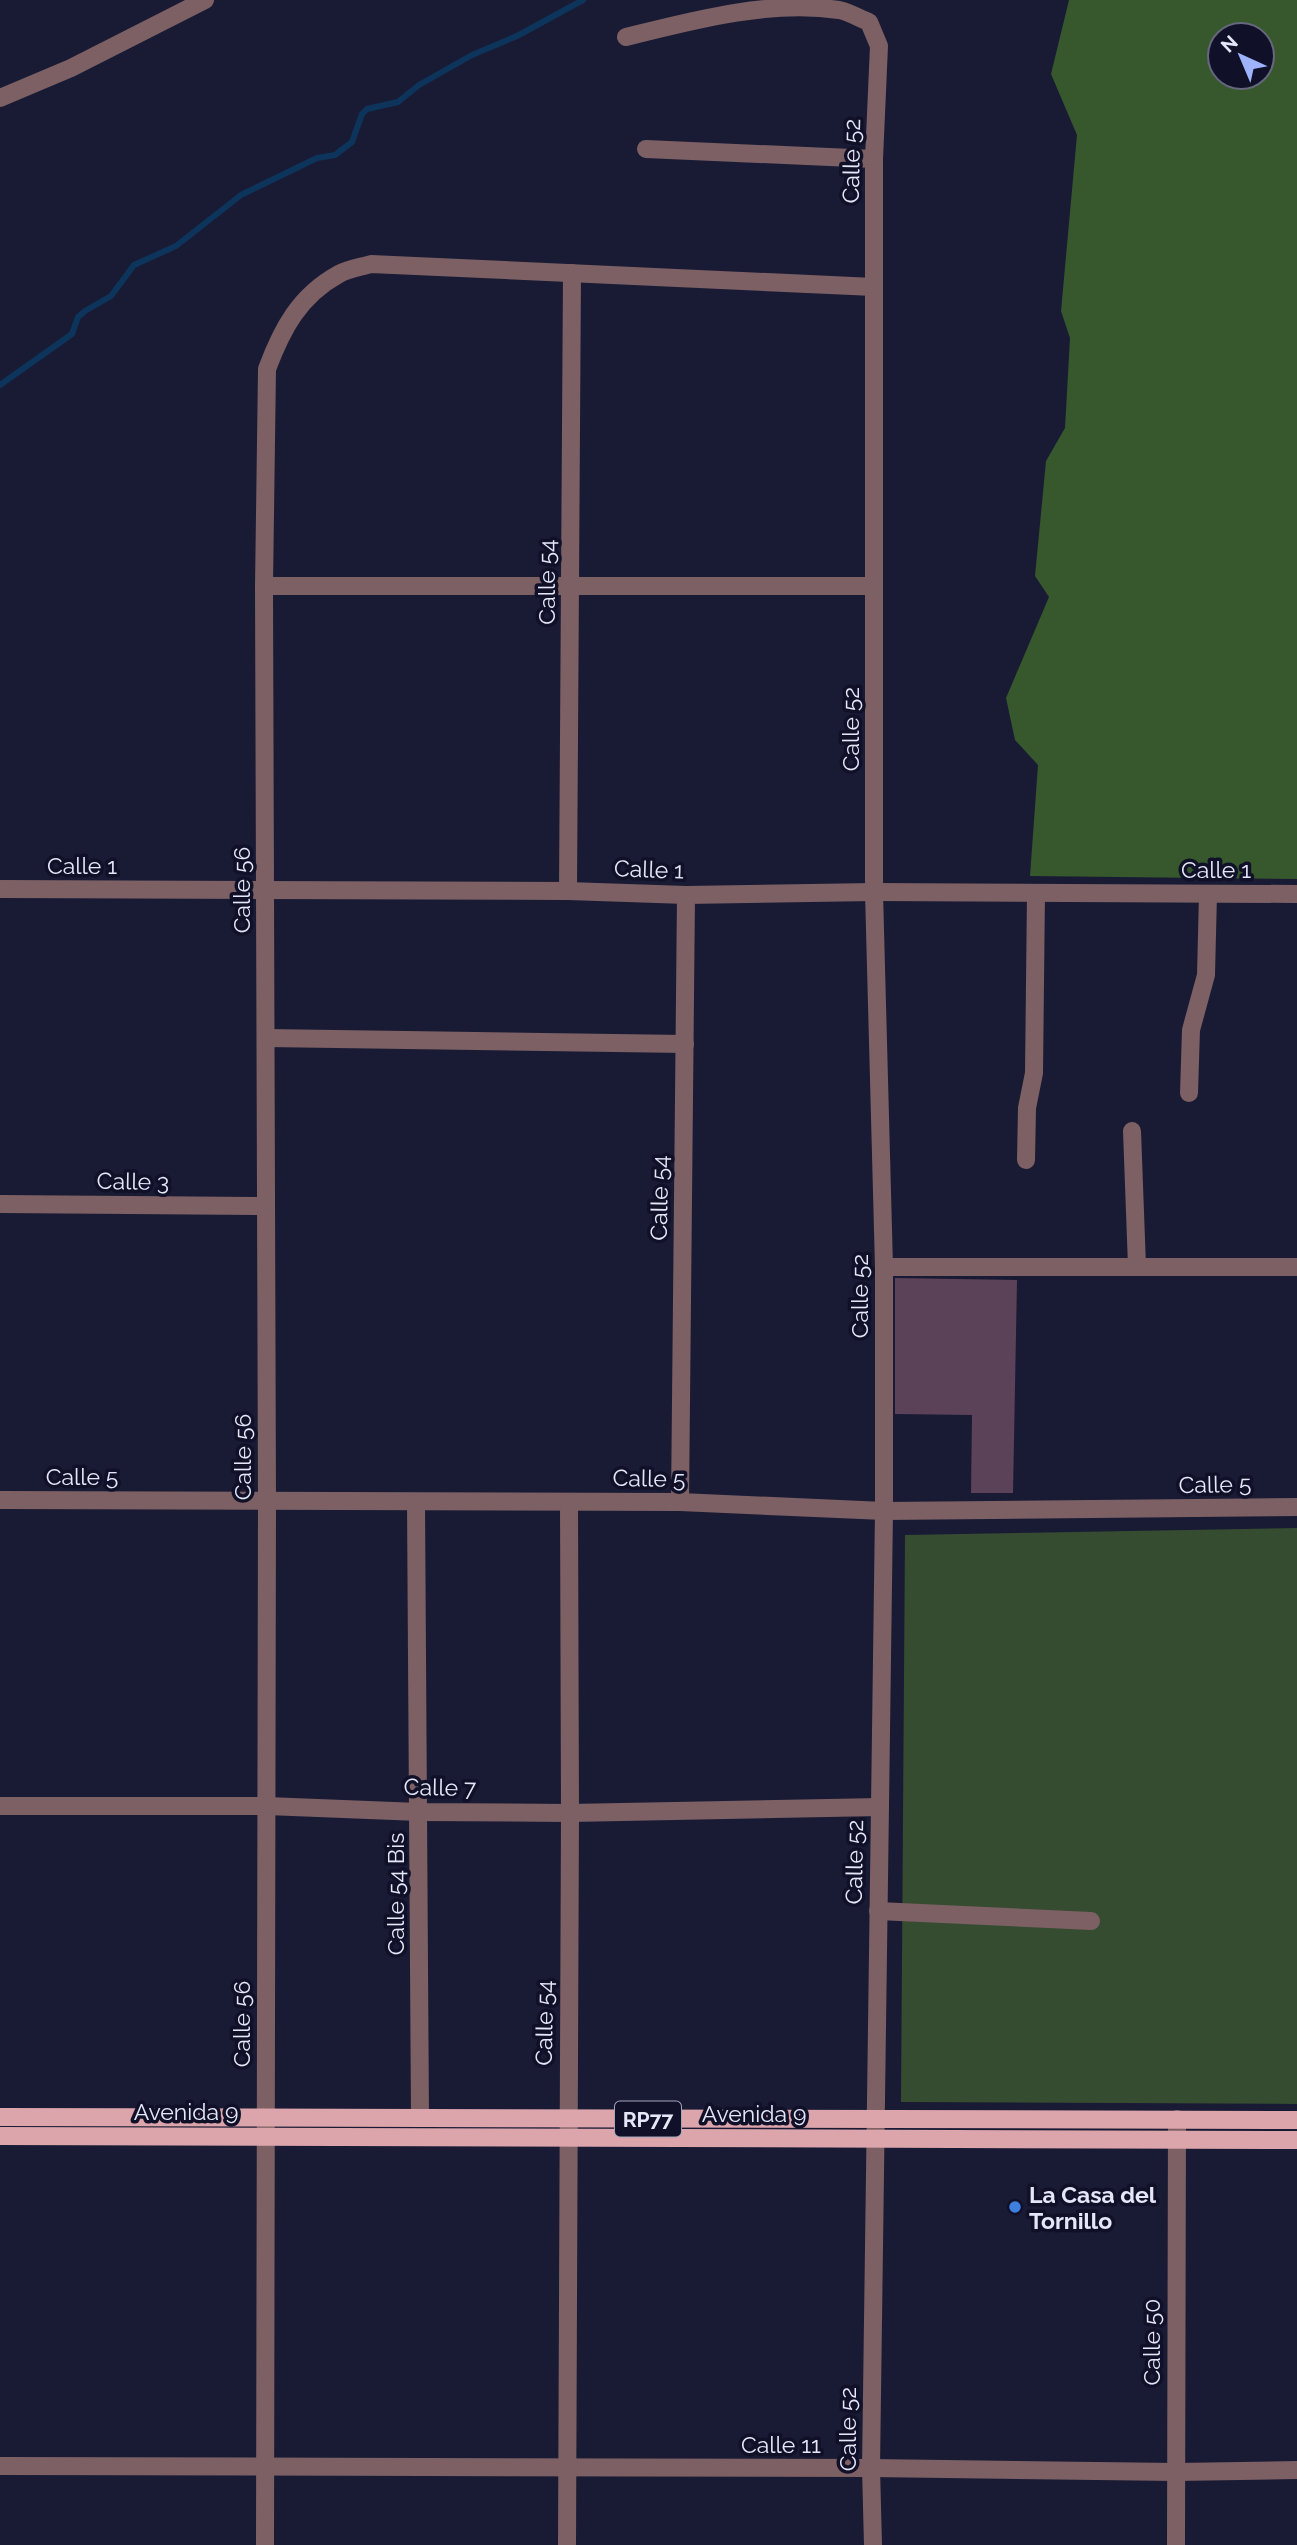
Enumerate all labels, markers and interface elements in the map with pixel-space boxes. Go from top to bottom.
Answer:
north arrow [1206,21,1276,91]
text: N [1216,31,1242,57]
street label: Calle 52 [837,118,865,204]
street label: Calle 54 [533,539,560,625]
street label: Calle 52 [837,687,864,771]
street label: Calle 56 [228,847,255,933]
street label: Calle 1 [47,852,117,879]
street label: Calle 1 [614,854,685,884]
street label: Calle 1 [1181,856,1251,883]
street label: Calle 54 [645,1155,673,1241]
street label: Calle 3 [97,1167,169,1195]
street label: Calle 52 [846,1254,873,1338]
street label: Calle 56 [229,1414,256,1500]
street label: Calle 5 [46,1463,118,1490]
street label: Calle 5 [612,1464,686,1492]
street label: Calle 5 [1178,1470,1252,1498]
street label: Calle 7 [404,1773,477,1801]
street label: Calle 52 [840,1819,868,1905]
street label: Calle 54 Bis [382,1833,409,1955]
street label: Calle 54 [530,1980,558,2066]
street label: Calle 56 [228,1981,255,2067]
street label: Avenida 9 [134,2098,238,2125]
street label: Avenida 9 [702,2100,806,2127]
road number: RP77 [615,2102,681,2136]
place label: La Casa del Tornillo [1029,2181,1157,2234]
marker: La Casa del Tornillo [1007,2199,1023,2215]
street label: Calle 50 [1138,2299,1165,2385]
street label: Calle 52 [834,2387,861,2471]
street label: Calle 11 [741,2431,821,2458]

